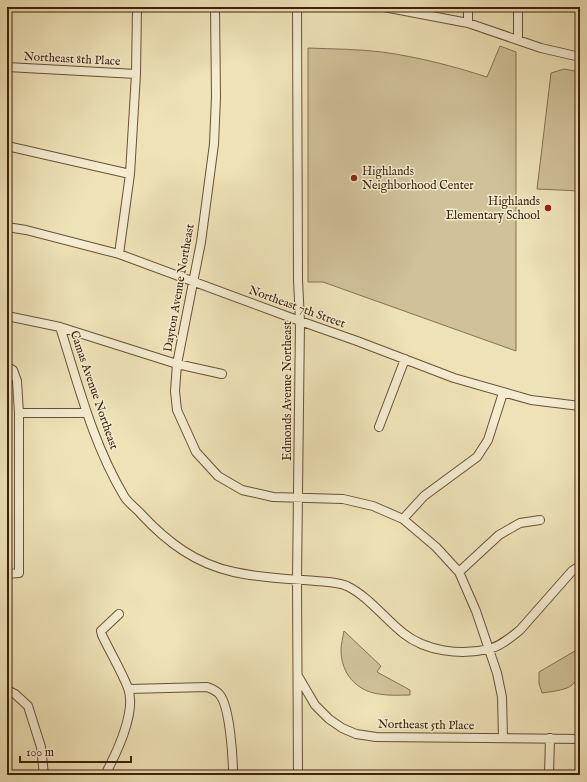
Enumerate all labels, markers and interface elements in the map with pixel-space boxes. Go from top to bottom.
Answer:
street label: Northeast 8th Place [23,49,121,69]
place label: Highlands Neighborhood Center [362,164,474,193]
marker: Highlands Neighborhood Center [349,173,359,183]
place label: Highlands Elementary School [446,194,541,223]
marker: Highlands Elementary School [543,203,553,213]
street label: Dayton Avenue Northeast [160,223,198,353]
street label: Northeast 7th Street [247,283,347,331]
street label: Edmonds Avenue Northeast [280,321,295,461]
street label: Camas Avenue Northeast [67,329,121,451]
street label: Northeast 5th Place [378,717,475,733]
scale bar [20,738,131,764]
text: 100 m [26,745,54,760]

